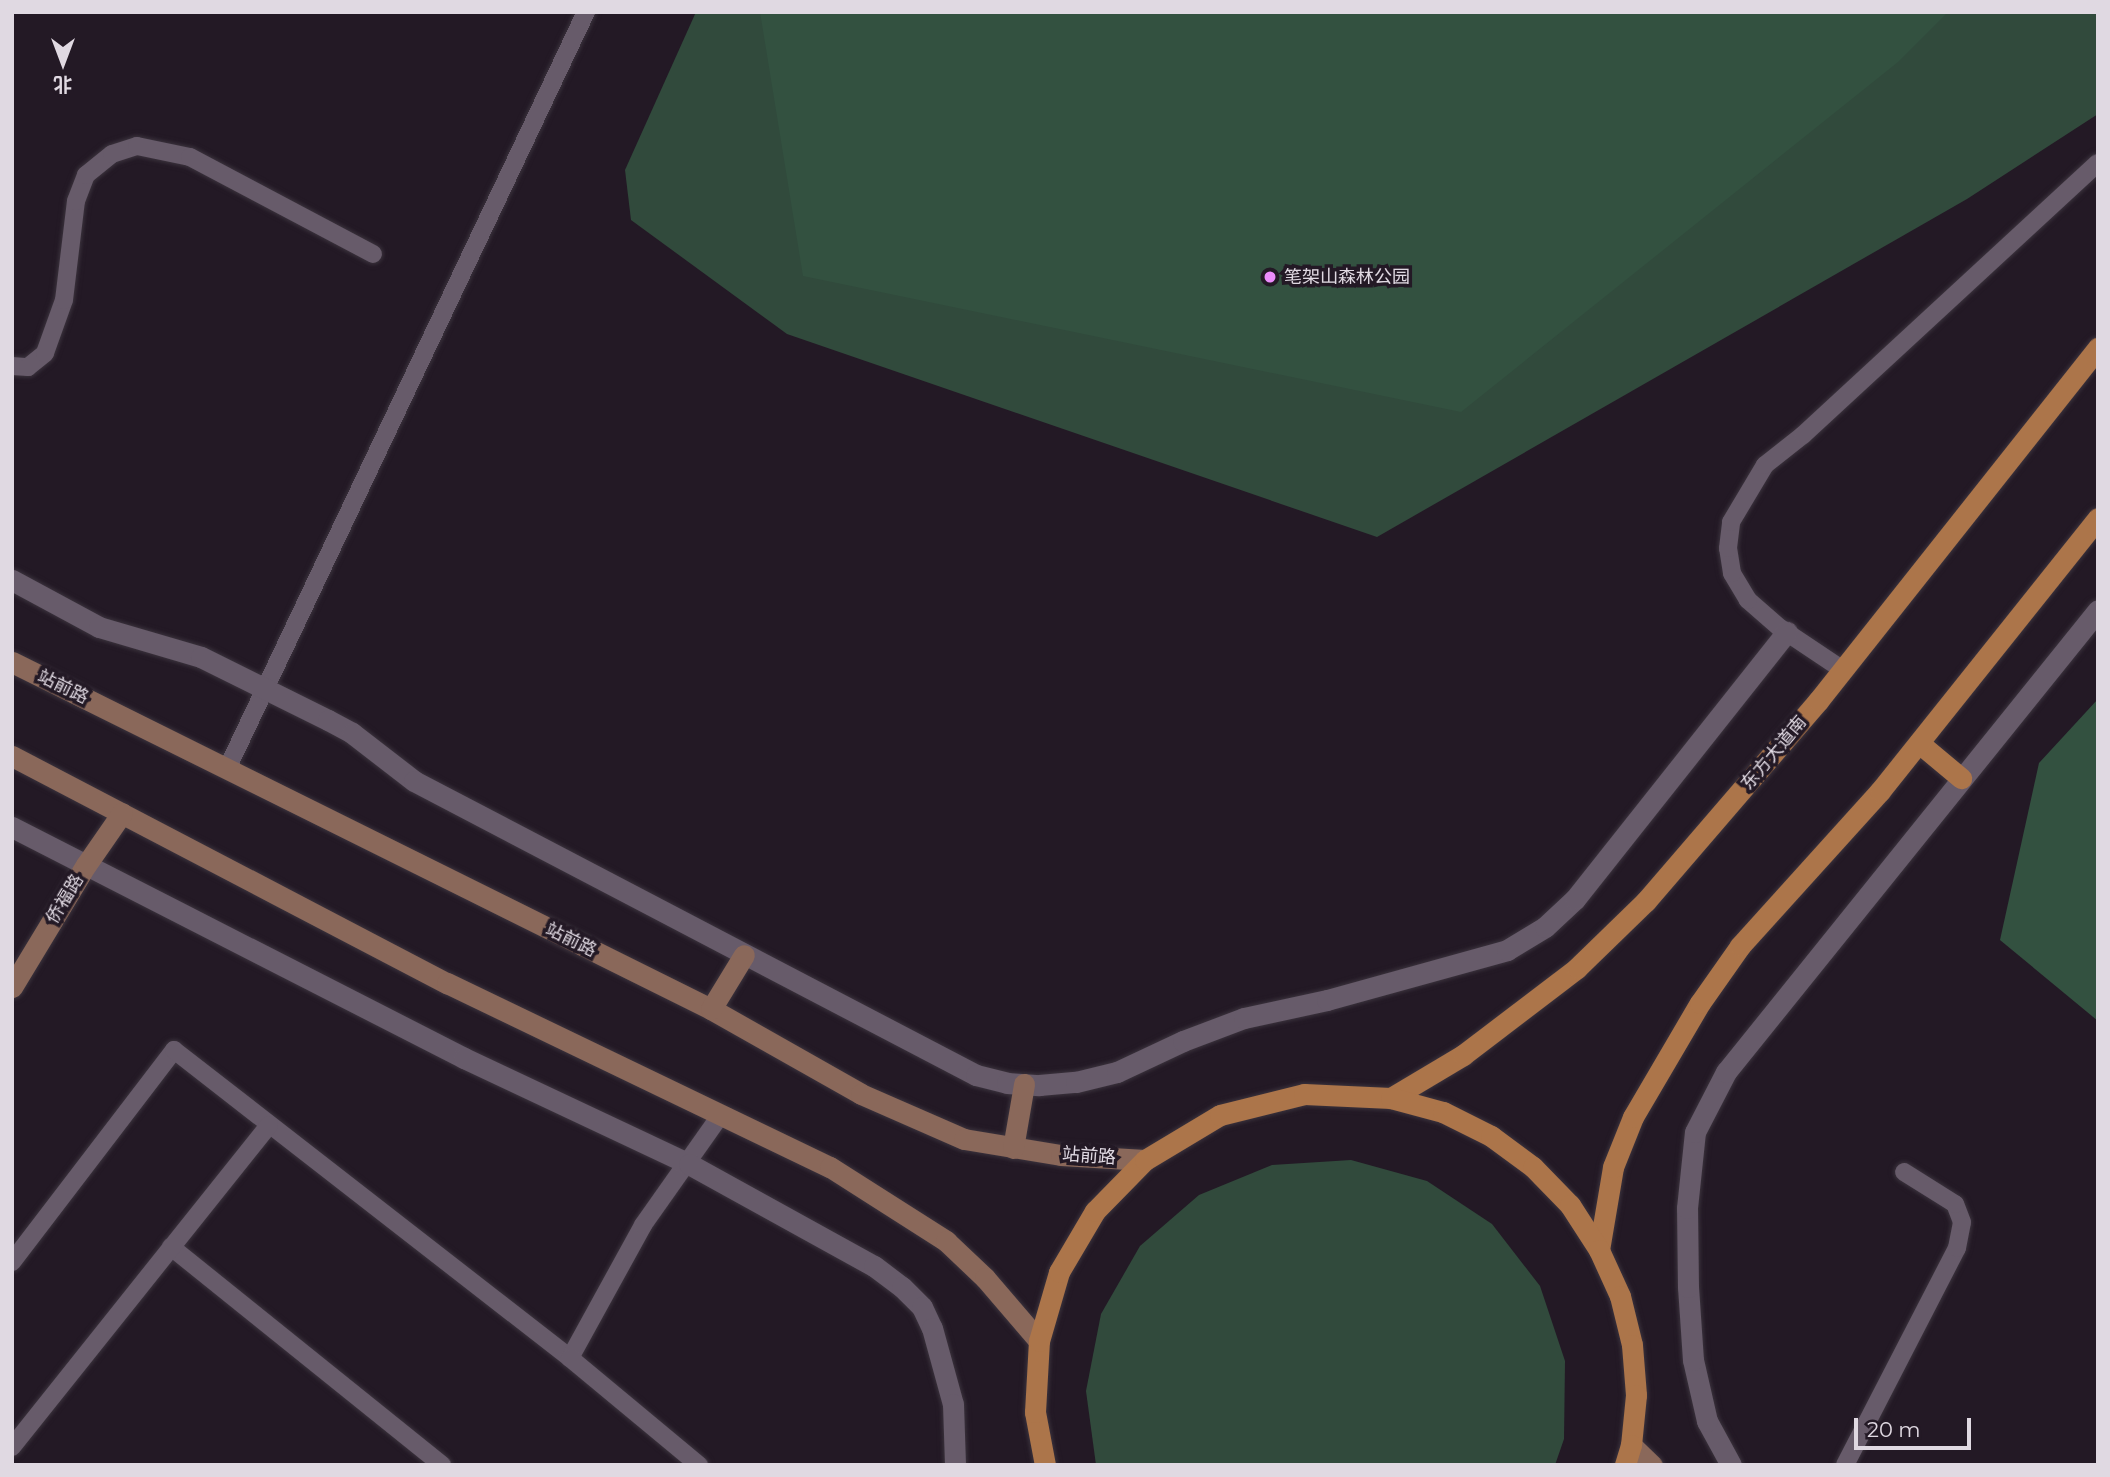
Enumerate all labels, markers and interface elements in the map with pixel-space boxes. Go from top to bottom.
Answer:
north arrow [28,28,98,98]
text: 北 [54,73,73,96]
place label: 笔架山森林公园 [1284,266,1410,288]
marker: 笔架山森林公园 [1262,269,1278,285]
street label: 站前路 [34,665,92,709]
street label: 东方大道南 [1737,712,1811,794]
street label: 侨福路 [42,870,88,928]
street label: 站前路 [542,918,600,962]
street label: 站前路 [1061,1143,1117,1169]
scale bar [1858,1404,1975,1448]
text: 20 m [1867,1417,1921,1442]

